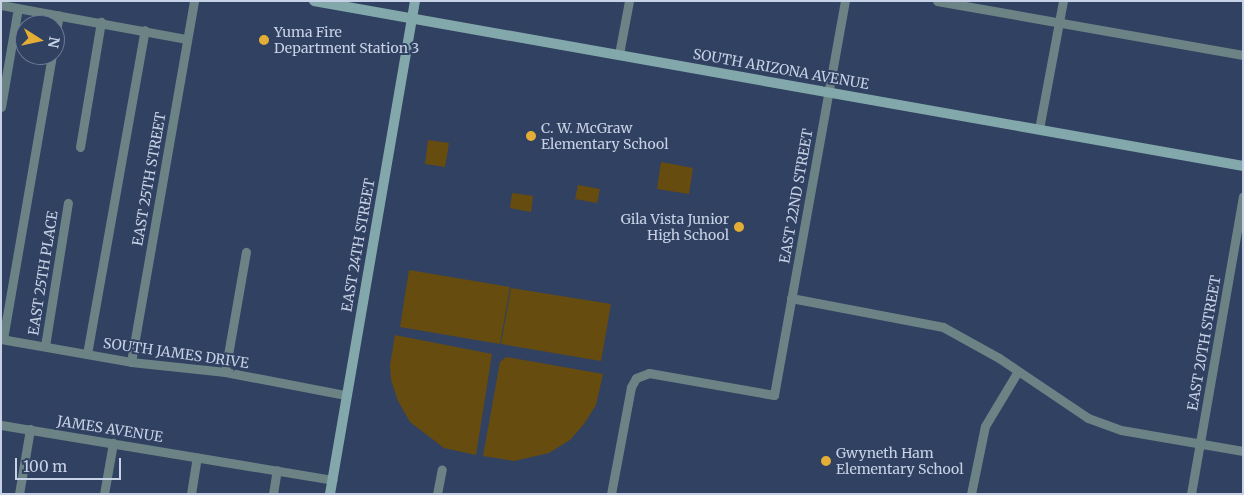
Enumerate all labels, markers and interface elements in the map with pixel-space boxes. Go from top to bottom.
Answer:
north arrow [15,15,65,65]
place label: Yuma Fire Department Station 3 [274,24,419,56]
marker: Yuma Fire Department Station 3 [258,34,270,46]
text: N [44,35,64,49]
street label: SOUTH ARIZONA AVENUE [692,45,870,93]
street label: EAST 25TH STREET [129,111,169,247]
place label: C. W. McGraw Elementary School [541,120,669,152]
street label: EAST 22ND STREET [776,127,816,265]
marker: C. W. McGraw Elementary School [525,130,537,142]
street label: EAST 24TH STREET [338,177,378,313]
street label: EAST 25TH PLACE [25,210,61,336]
place label: Gila Vista Junior High School [621,211,729,243]
marker: Gila Vista Junior High School [733,221,745,233]
street label: EAST 20TH STREET [1184,274,1224,412]
street label: SOUTH JAMES DRIVE [102,334,250,372]
street label: JAMES AVENUE [56,412,164,446]
place label: Gwyneth Ham Elementary School [836,445,964,478]
scale bar [18,448,124,480]
marker: Gwyneth Ham Elementary School [820,455,832,467]
text: 100 m [23,457,67,476]

